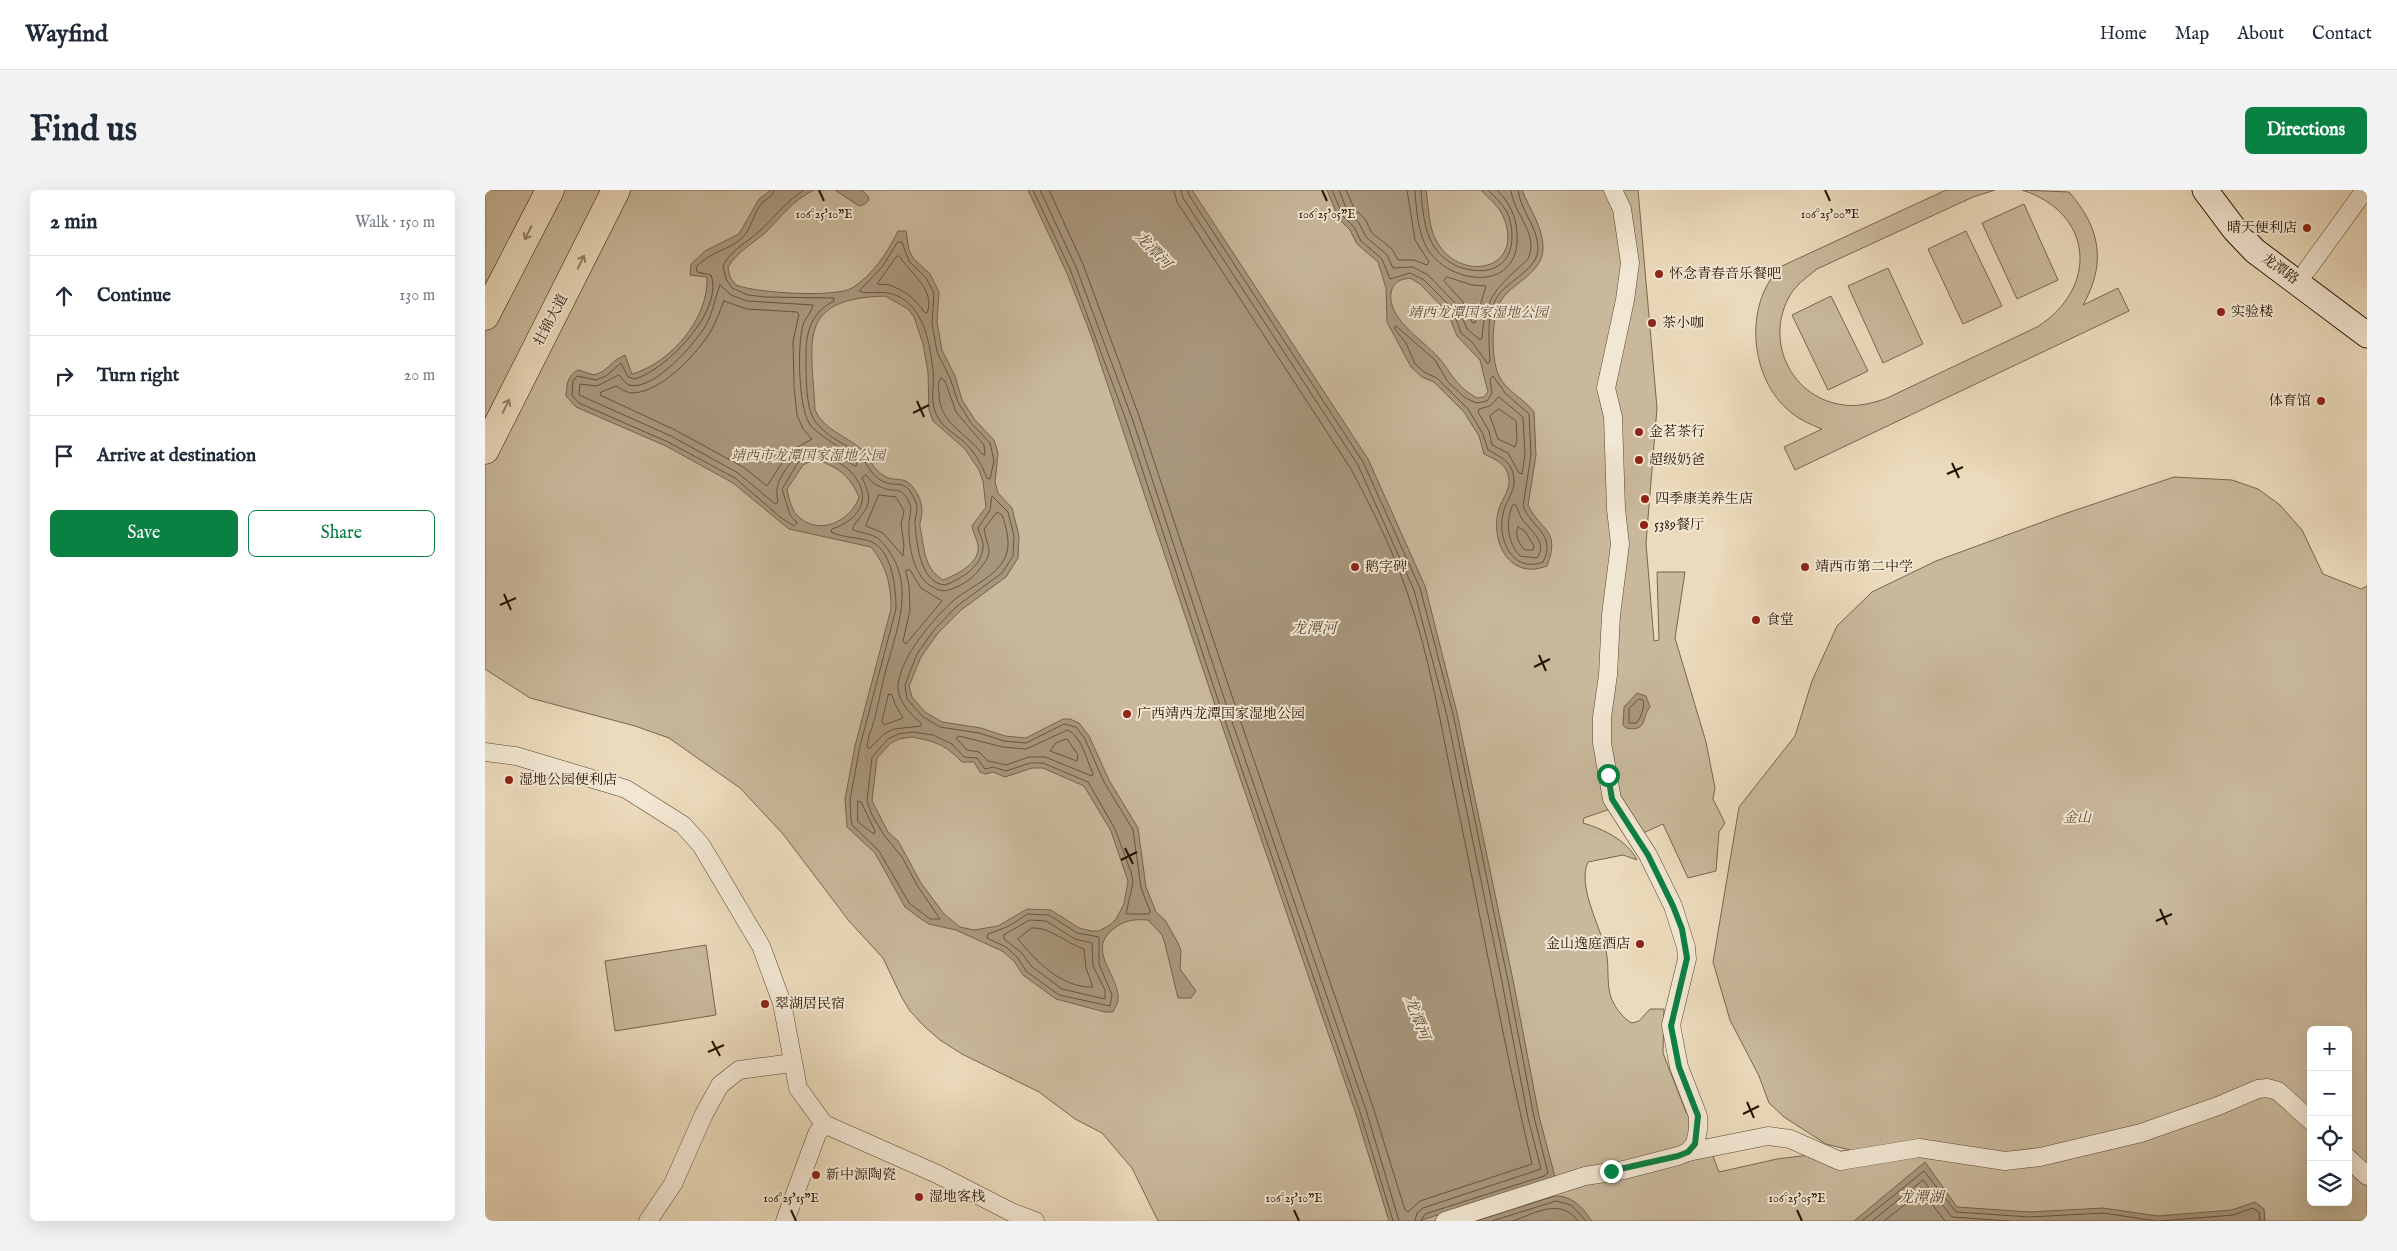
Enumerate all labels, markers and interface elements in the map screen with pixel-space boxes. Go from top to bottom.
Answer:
text: Wayfind [25,19,108,50]
text: Home [2100,23,2147,46]
text: Map [2175,23,2209,46]
text: About [2237,23,2284,46]
text: Contact [2312,23,2372,46]
button: Directions [2245,107,2367,154]
text: Find us [30,108,137,153]
text: 106°25'10"E [795,207,853,222]
text: 106°25'05"E [1299,207,1355,222]
text: 106°25'00"E [1801,207,1859,222]
text: 2 min [50,209,97,236]
text: Walk · 150 m [355,213,435,233]
place label: 晴天便利店 [2227,219,2297,237]
marker: 晴天便利店 [2301,222,2313,234]
one-way arrow [523,226,533,241]
water label: 龙潭河 [1131,227,1178,275]
street label: 龙潭路 [2258,249,2302,289]
one-way arrow [576,255,586,270]
place label: 怀念青春音乐餐吧 [1669,265,1781,283]
marker: 怀念青春音乐餐吧 [1653,268,1665,280]
icon: ahead [50,282,78,310]
text: Continue [97,284,171,308]
text: 130 m [399,286,435,306]
street label: 壮锦大道 [530,291,572,349]
place label: 实验楼 [2231,303,2273,321]
park label: 靖西龙潭国家湿地公园 [1408,304,1550,322]
marker: 实验楼 [2215,306,2227,318]
place label: 茶小咖 [1662,314,1704,332]
marker: 茶小咖 [1646,317,1658,329]
icon: right [50,362,78,390]
text: Turn right [97,364,179,388]
text: 20 m [404,366,435,386]
place label: 体育馆 [2269,392,2311,410]
marker: 体育馆 [2315,395,2327,407]
one-way arrow [502,399,511,414]
place label: 金茗茶行 [1649,423,1705,441]
marker: 金茗茶行 [1633,426,1645,438]
icon: arrive [50,442,78,470]
text: Arrive at destination [97,444,256,468]
park label: 靖西市龙潭国家湿地公园 [731,447,887,465]
place label: 超级奶爸 [1649,451,1705,469]
marker: 超级奶爸 [1633,454,1645,466]
place label: 四季康美养生店 [1655,490,1753,508]
marker: 四季康美养生店 [1639,493,1651,505]
button: Save [50,510,238,557]
button: Share [248,510,435,557]
place label: 5389餐厅 [1654,516,1704,534]
marker: 5389餐厅 [1638,519,1650,531]
place label: 鹅字碑 [1365,558,1407,576]
place label: 靖西市第二中学 [1815,558,1913,576]
marker: 鹅字碑 [1349,561,1361,573]
marker: 靖西市第二中学 [1799,561,1811,573]
place label: 食堂 [1766,611,1794,629]
marker: 食堂 [1750,614,1762,626]
water label: 龙潭河 [1291,619,1339,638]
place label: 广西靖西龙潭国家湿地公园 [1137,705,1305,723]
marker: 广西靖西龙潭国家湿地公园 [1121,708,1133,720]
route start [1597,764,1620,787]
place label: 湿地公园便利店 [519,771,617,789]
marker: 湿地公园便利店 [503,774,515,786]
park label: 金山 [2063,809,2092,827]
place label: 金山逸庭酒店 [1546,935,1630,953]
marker: 金山逸庭酒店 [1634,938,1646,950]
water label: 龙潭河 [1400,994,1435,1045]
place label: 翠湖居民宿 [775,995,845,1013]
marker: 翠湖居民宿 [759,998,771,1010]
map controls [2307,1026,2352,1206]
button: + [2307,1026,2352,1071]
button: − [2307,1071,2352,1116]
button: locate [2307,1116,2352,1161]
route end [1600,1160,1623,1183]
button: layers [2307,1161,2352,1206]
place label: 新中源陶瓷 [826,1166,896,1184]
marker: 新中源陶瓷 [810,1169,822,1181]
place label: 湿地客栈 [929,1188,985,1206]
water label: 龙潭湖 [1898,1188,1946,1207]
text: 106°25'15"E [763,1191,819,1206]
marker: 湿地客栈 [913,1191,925,1203]
text: 106°25'10"E [1265,1191,1323,1206]
text: 106°25'05"E [1769,1191,1825,1206]

